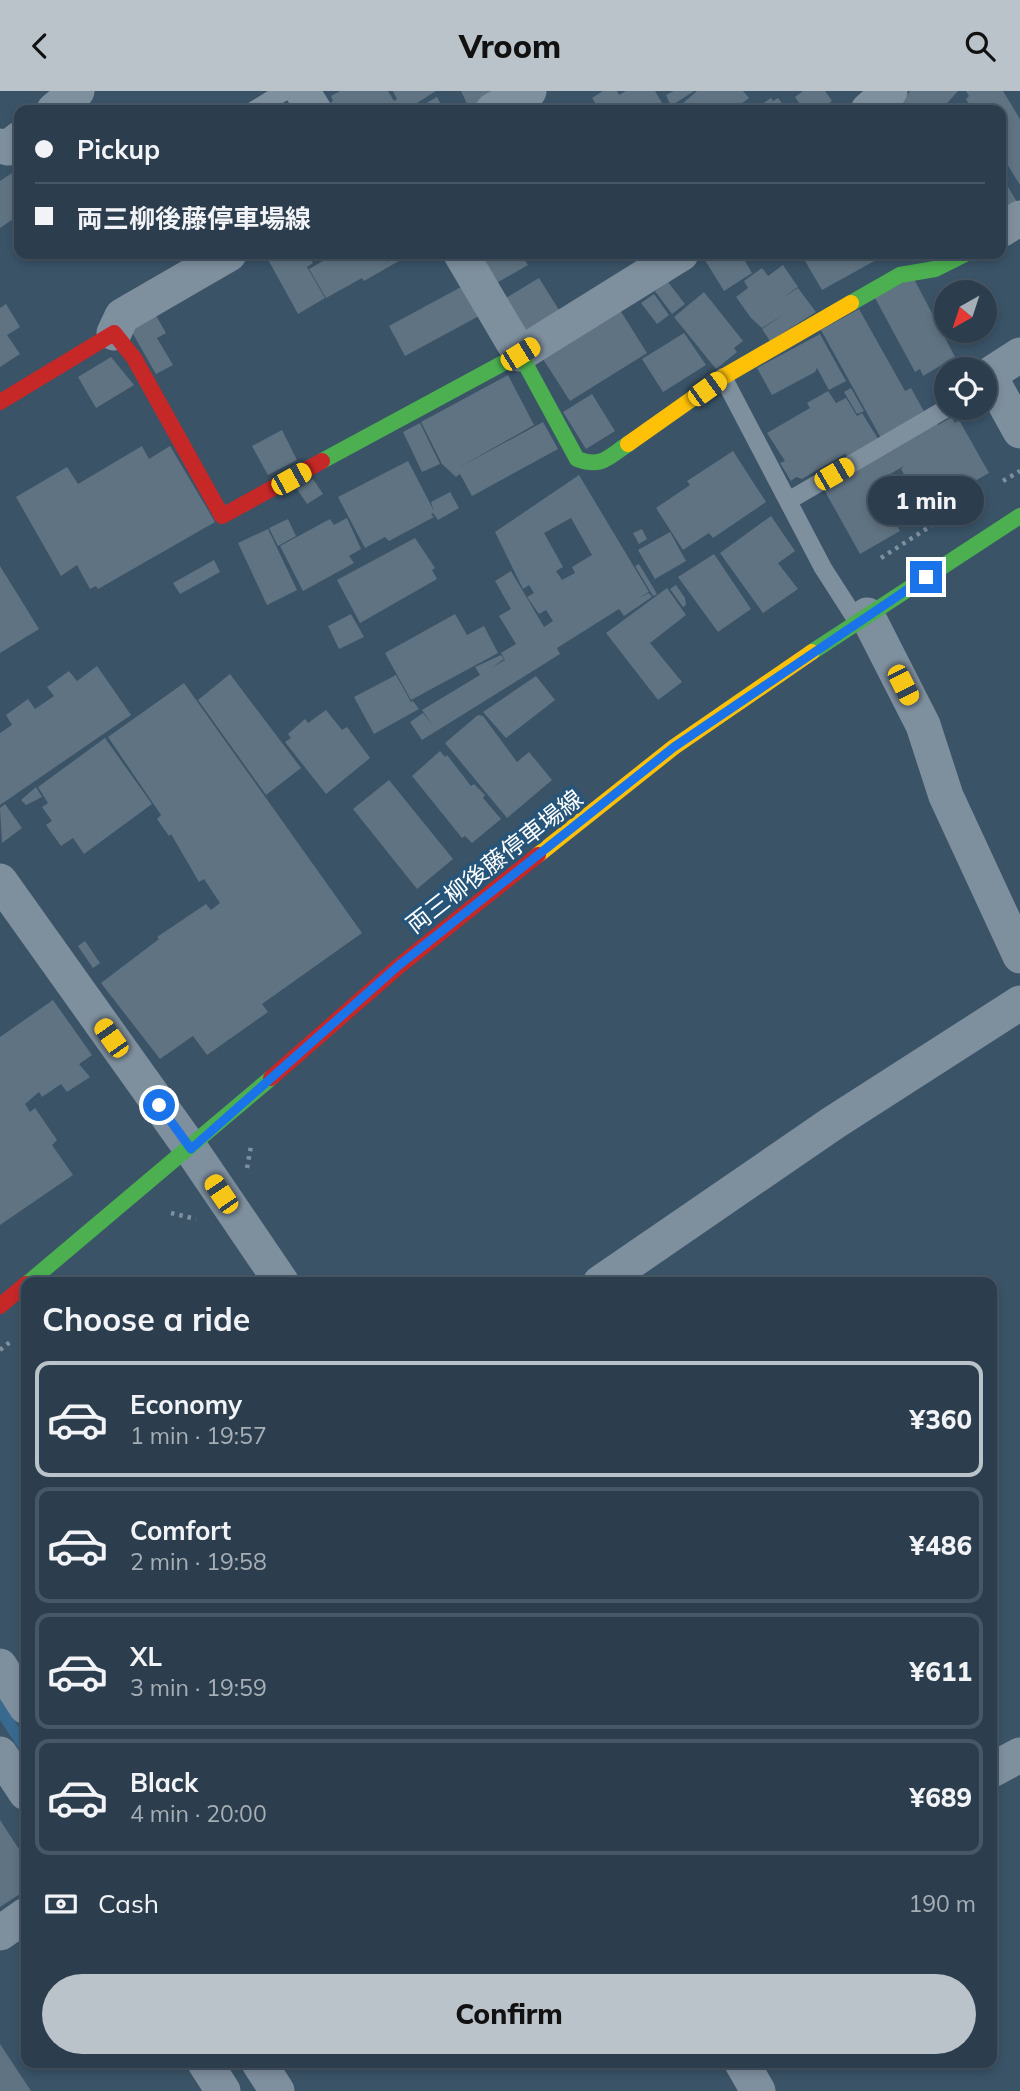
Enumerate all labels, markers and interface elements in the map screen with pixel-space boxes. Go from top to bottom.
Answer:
text: Vroom [459,26,561,66]
icon: back [21,27,59,65]
icon: search [961,27,999,65]
text: Pickup [77,133,160,166]
text: 両三柳後藤停車場線 [77,202,311,235]
north arrow [934,280,998,343]
map controls [934,280,997,420]
car [497,334,544,374]
button: locate [934,357,997,420]
car [684,368,731,410]
car [811,454,858,494]
car [268,460,315,498]
callout: 1 min [868,475,984,525]
text: 1 min [895,486,957,515]
route end [910,561,942,593]
car [885,662,922,708]
street label: 両三柳後藤停車場線 [400,783,588,939]
car [91,1015,132,1061]
route start [143,1089,175,1121]
car [201,1171,242,1217]
text: Choose a ride [42,1299,250,1339]
icon: car [46,1388,109,1451]
text: Economy [130,1388,242,1421]
text: ¥360 [910,1403,972,1436]
text: 1 min · 19:57 [130,1421,267,1450]
icon: car [46,1514,109,1577]
text: Comfort [130,1514,231,1547]
text: ¥486 [910,1529,972,1562]
text: 2 min · 19:58 [130,1547,267,1576]
icon: car [46,1640,109,1703]
text: XL [130,1640,162,1673]
text: ¥611 [910,1655,972,1688]
text: 3 min · 19:59 [130,1673,267,1702]
icon: car [46,1766,109,1829]
text: Black [130,1766,198,1799]
text: ¥689 [910,1781,972,1814]
text: 4 min · 20:00 [130,1799,267,1828]
icon: cash [42,1885,80,1923]
text: Cash [98,1887,159,1920]
text: 190 m [908,1889,976,1918]
button: Confirm [42,1974,976,2054]

